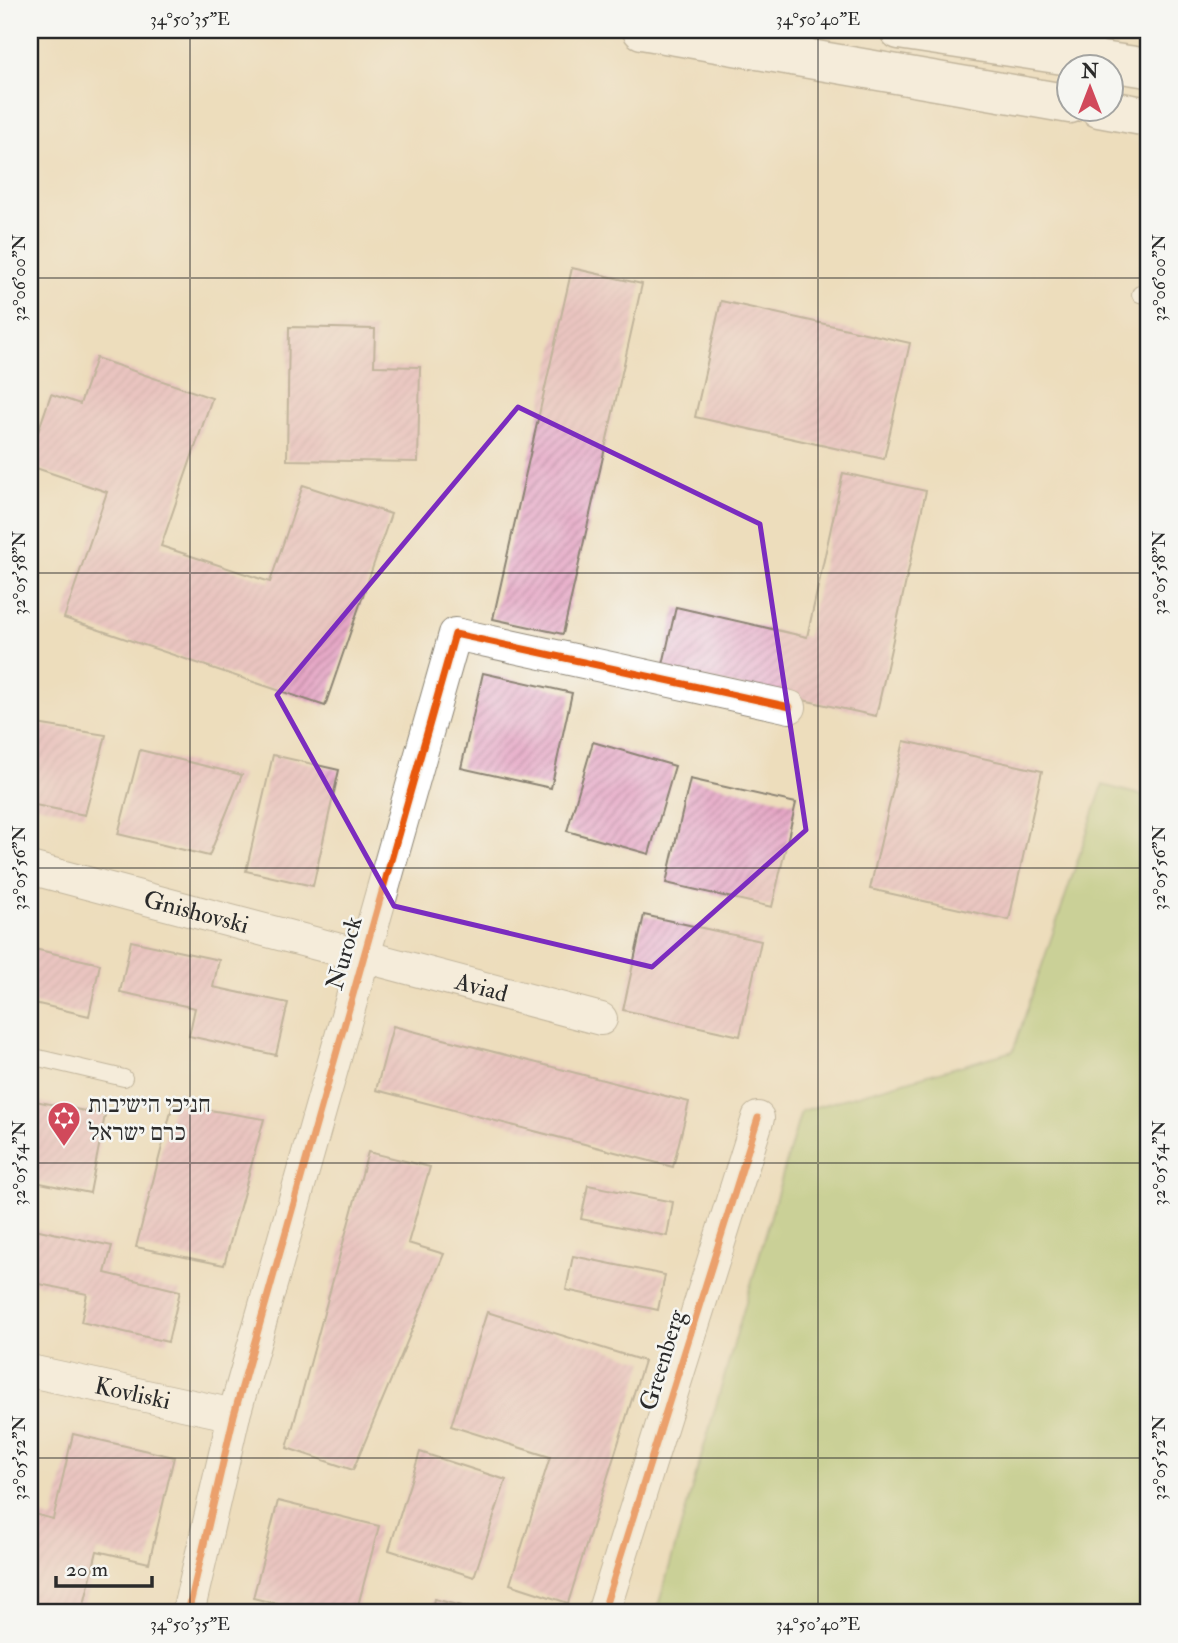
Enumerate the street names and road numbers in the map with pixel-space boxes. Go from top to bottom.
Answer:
street label: Gnishovski [140,884,252,941]
street label: Nurock [319,912,370,993]
street label: Aviad [451,966,511,1010]
street label: Greenberg [632,1305,693,1414]
street label: Kovliski [92,1370,173,1417]

